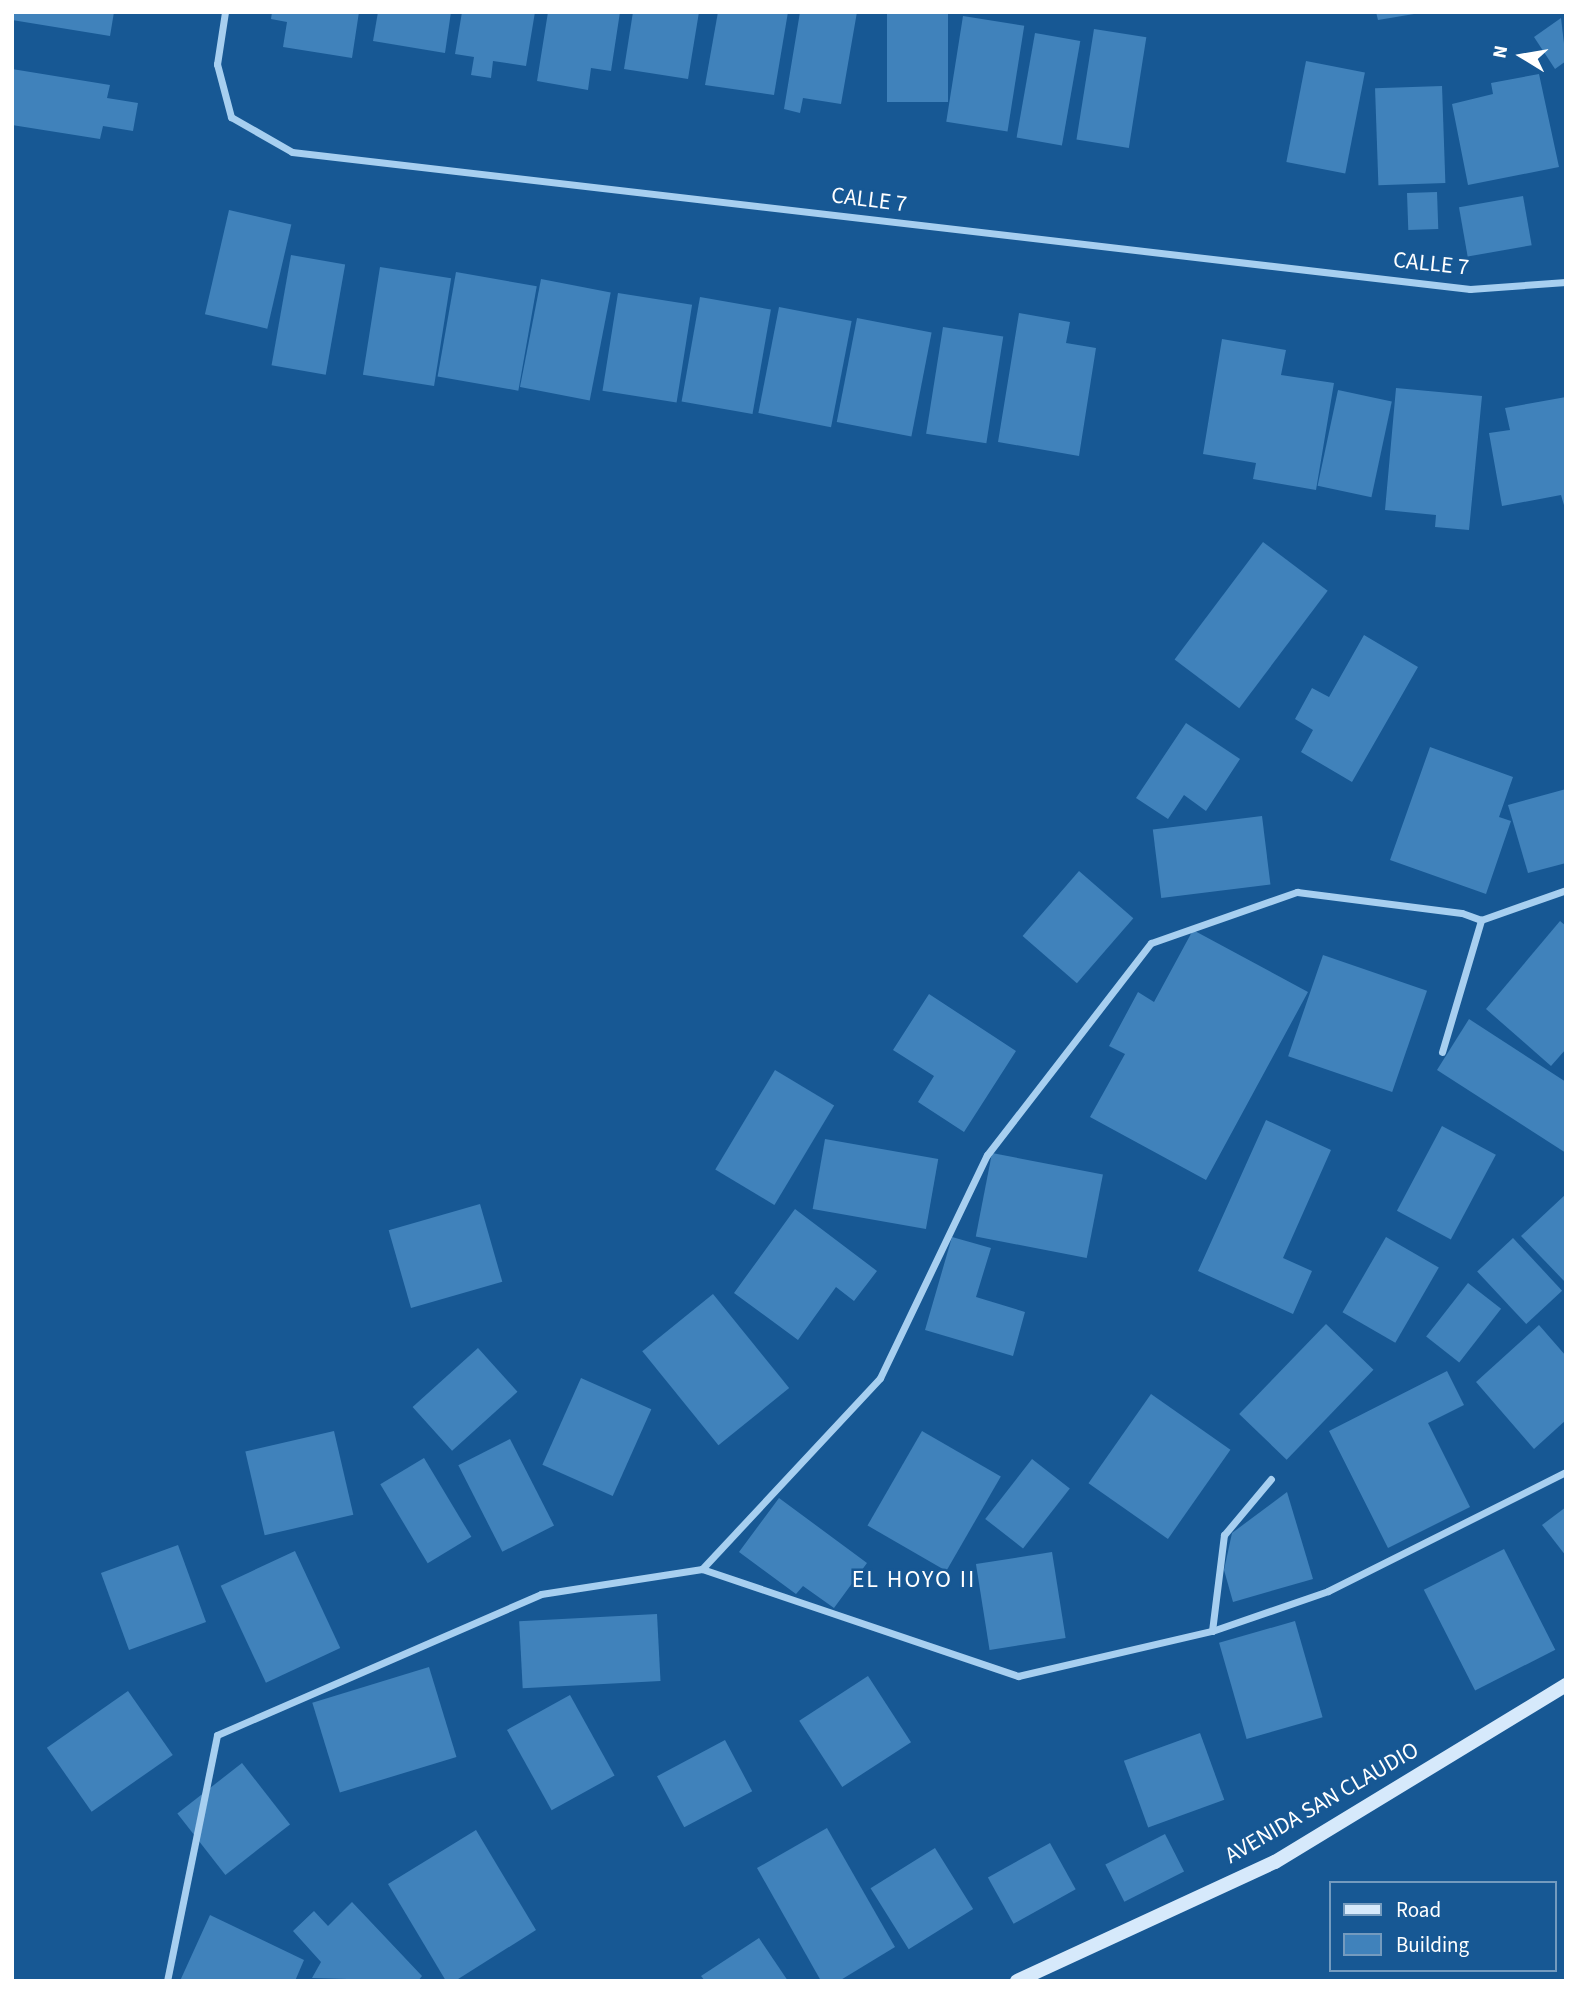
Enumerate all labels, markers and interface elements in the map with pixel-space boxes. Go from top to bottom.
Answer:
north arrow [1487,21,1557,91]
text: N [1486,43,1515,61]
street label: CALLE 7 [830,182,908,218]
street label: CALLE 7 [1392,246,1470,282]
district label: EL HOYO II [853,1566,975,1594]
street label: AVENIDA SAN CLAUDIO [1220,1736,1424,1870]
legend [1330,1881,1557,1972]
text: Road [1396,1895,1441,1925]
text: Building [1396,1930,1469,1960]

